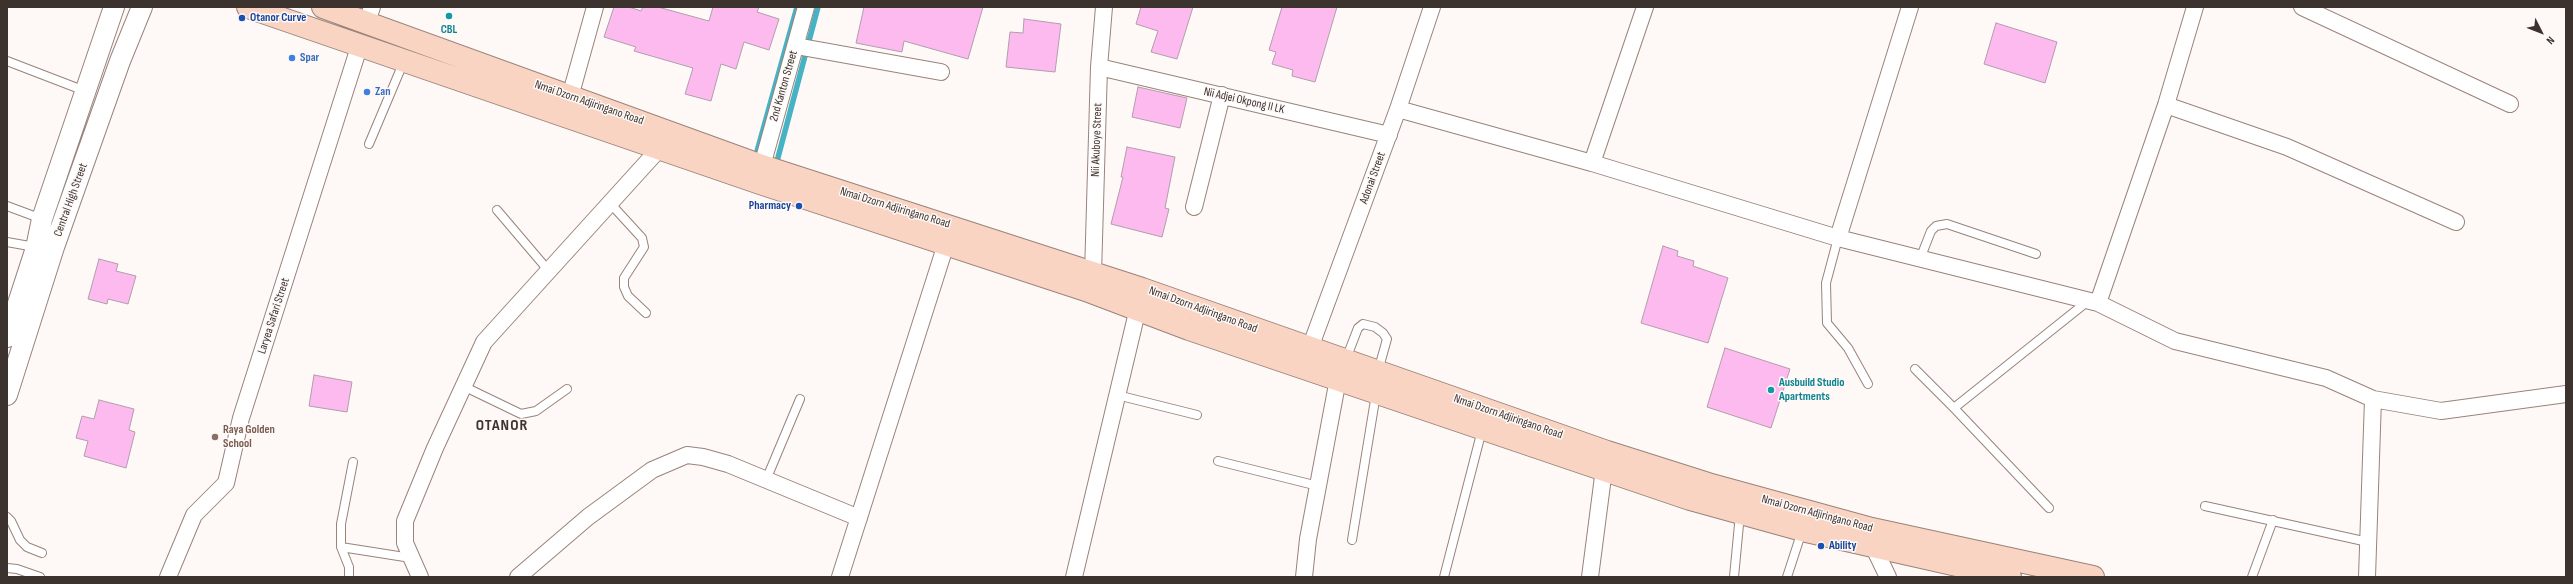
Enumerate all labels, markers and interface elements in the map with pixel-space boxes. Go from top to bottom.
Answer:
place label: Otanor Curve [250,11,306,25]
marker: CBL [444,11,454,21]
north arrow [2521,12,2561,52]
marker: Otanor Curve [237,13,247,23]
place label: CBL [441,23,457,37]
text: N [2543,34,2557,47]
street label: 2nd Kanton Street [767,49,801,123]
place label: Spar [300,51,319,65]
marker: Spar [287,53,297,63]
street label: Nmai Dzorn Adjiringano Road [533,78,645,128]
place label: Zan [375,85,390,99]
street label: Nii Adjei Okpong II LK [1202,85,1286,117]
marker: Zan [362,87,372,97]
street label: Nii Akuboye Street [1089,103,1105,177]
street label: Adonai Street [1357,150,1389,206]
street label: Central High Street [51,161,91,239]
street label: Nmai Dzorn Adjiringano Road [838,184,952,232]
place label: Pharmacy [749,199,791,213]
marker: Pharmacy [794,201,804,211]
street label: Laryea Safari Street [255,276,293,356]
street label: Nmai Dzorn Adjiringano Road [1147,284,1259,336]
place label: Ausbuild Studio Apartments [1779,376,1844,404]
marker: Ausbuild Studio Apartments [1766,385,1776,395]
street label: Nmai Dzorn Adjiringano Road [1452,392,1564,442]
district label: OTANOR [476,416,528,436]
place label: Raya Golden School [223,423,275,451]
marker: Raya Golden School [210,432,220,442]
street label: Nmai Dzorn Adjiringano Road [1760,492,1874,536]
place label: Ability [1829,539,1857,553]
marker: Ability [1816,541,1826,551]

